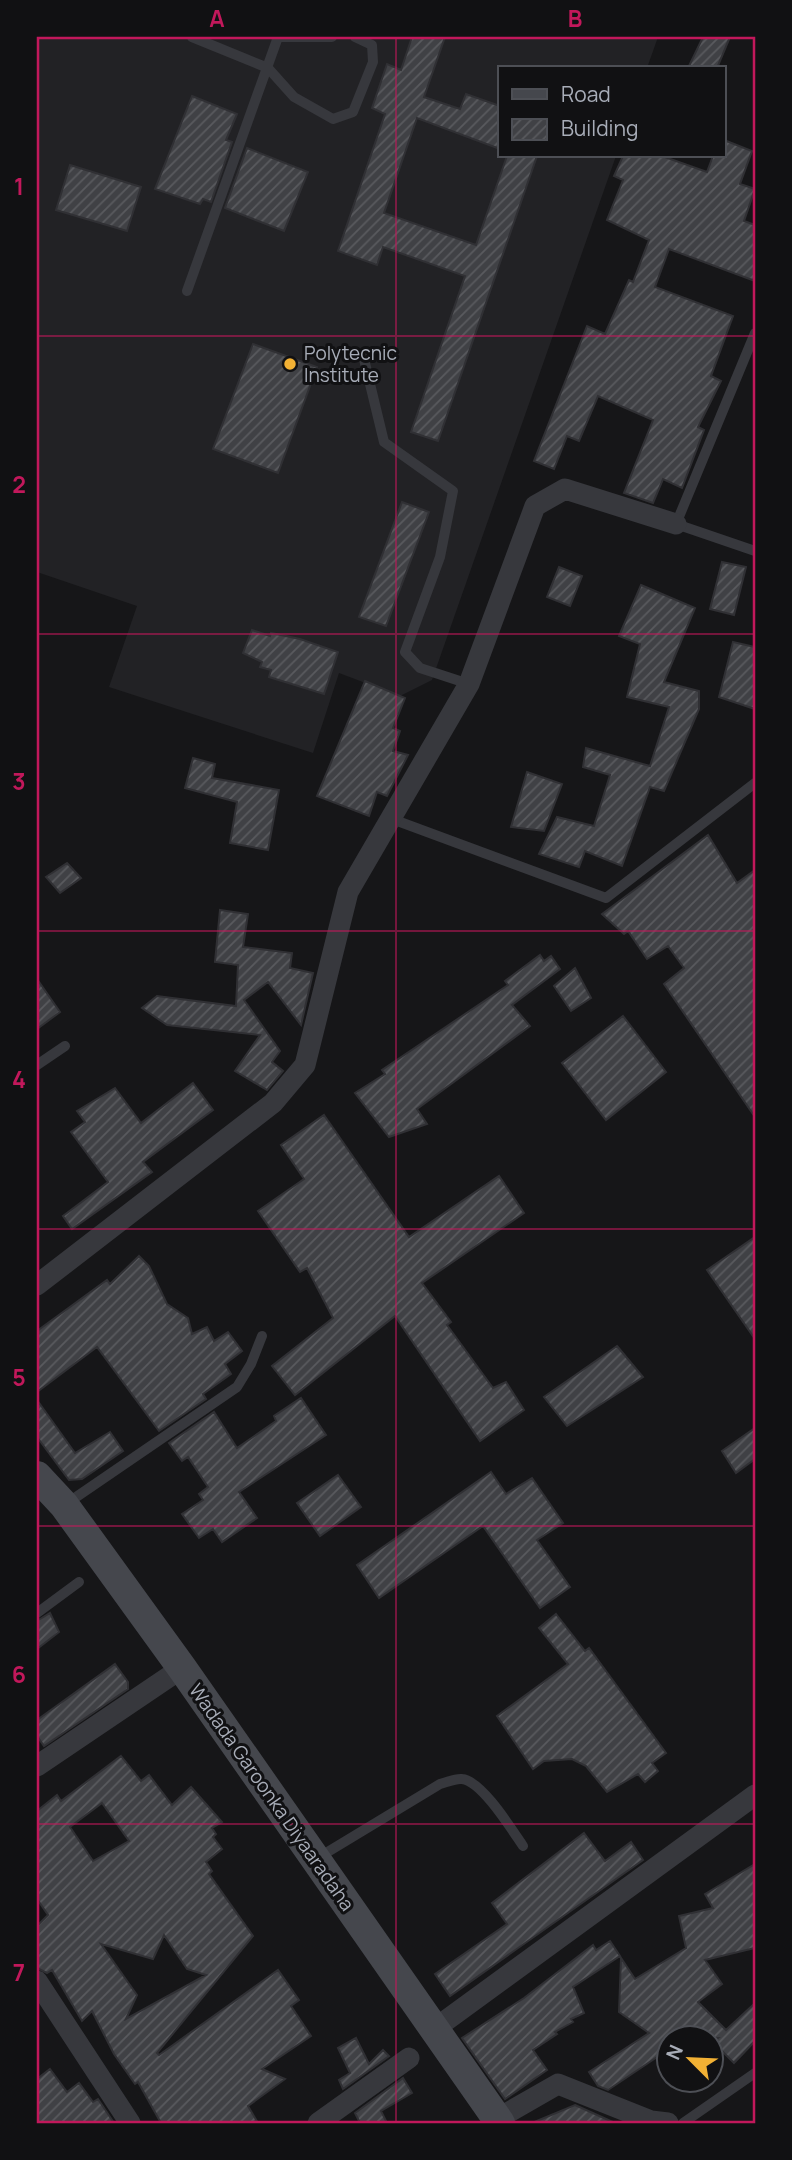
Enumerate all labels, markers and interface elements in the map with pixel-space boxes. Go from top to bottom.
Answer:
text: A [209,2,225,34]
text: B [568,2,582,34]
legend [498,66,726,158]
text: Road [561,80,611,108]
text: Building [561,114,638,142]
text: 1 [14,170,24,202]
place label: Polytecnic Institute [304,340,397,388]
marker: Polytecnic Institute [282,356,298,372]
text: 2 [12,468,26,500]
text: 3 [12,765,26,797]
text: 4 [12,1063,26,1095]
text: 5 [12,1361,26,1393]
text: 6 [12,1658,26,1690]
street label: Wadada Garoonka Diyaaradaha [183,1678,361,1916]
text: 7 [13,1956,25,1988]
north arrow [656,2024,726,2094]
text: N [660,2041,689,2064]

